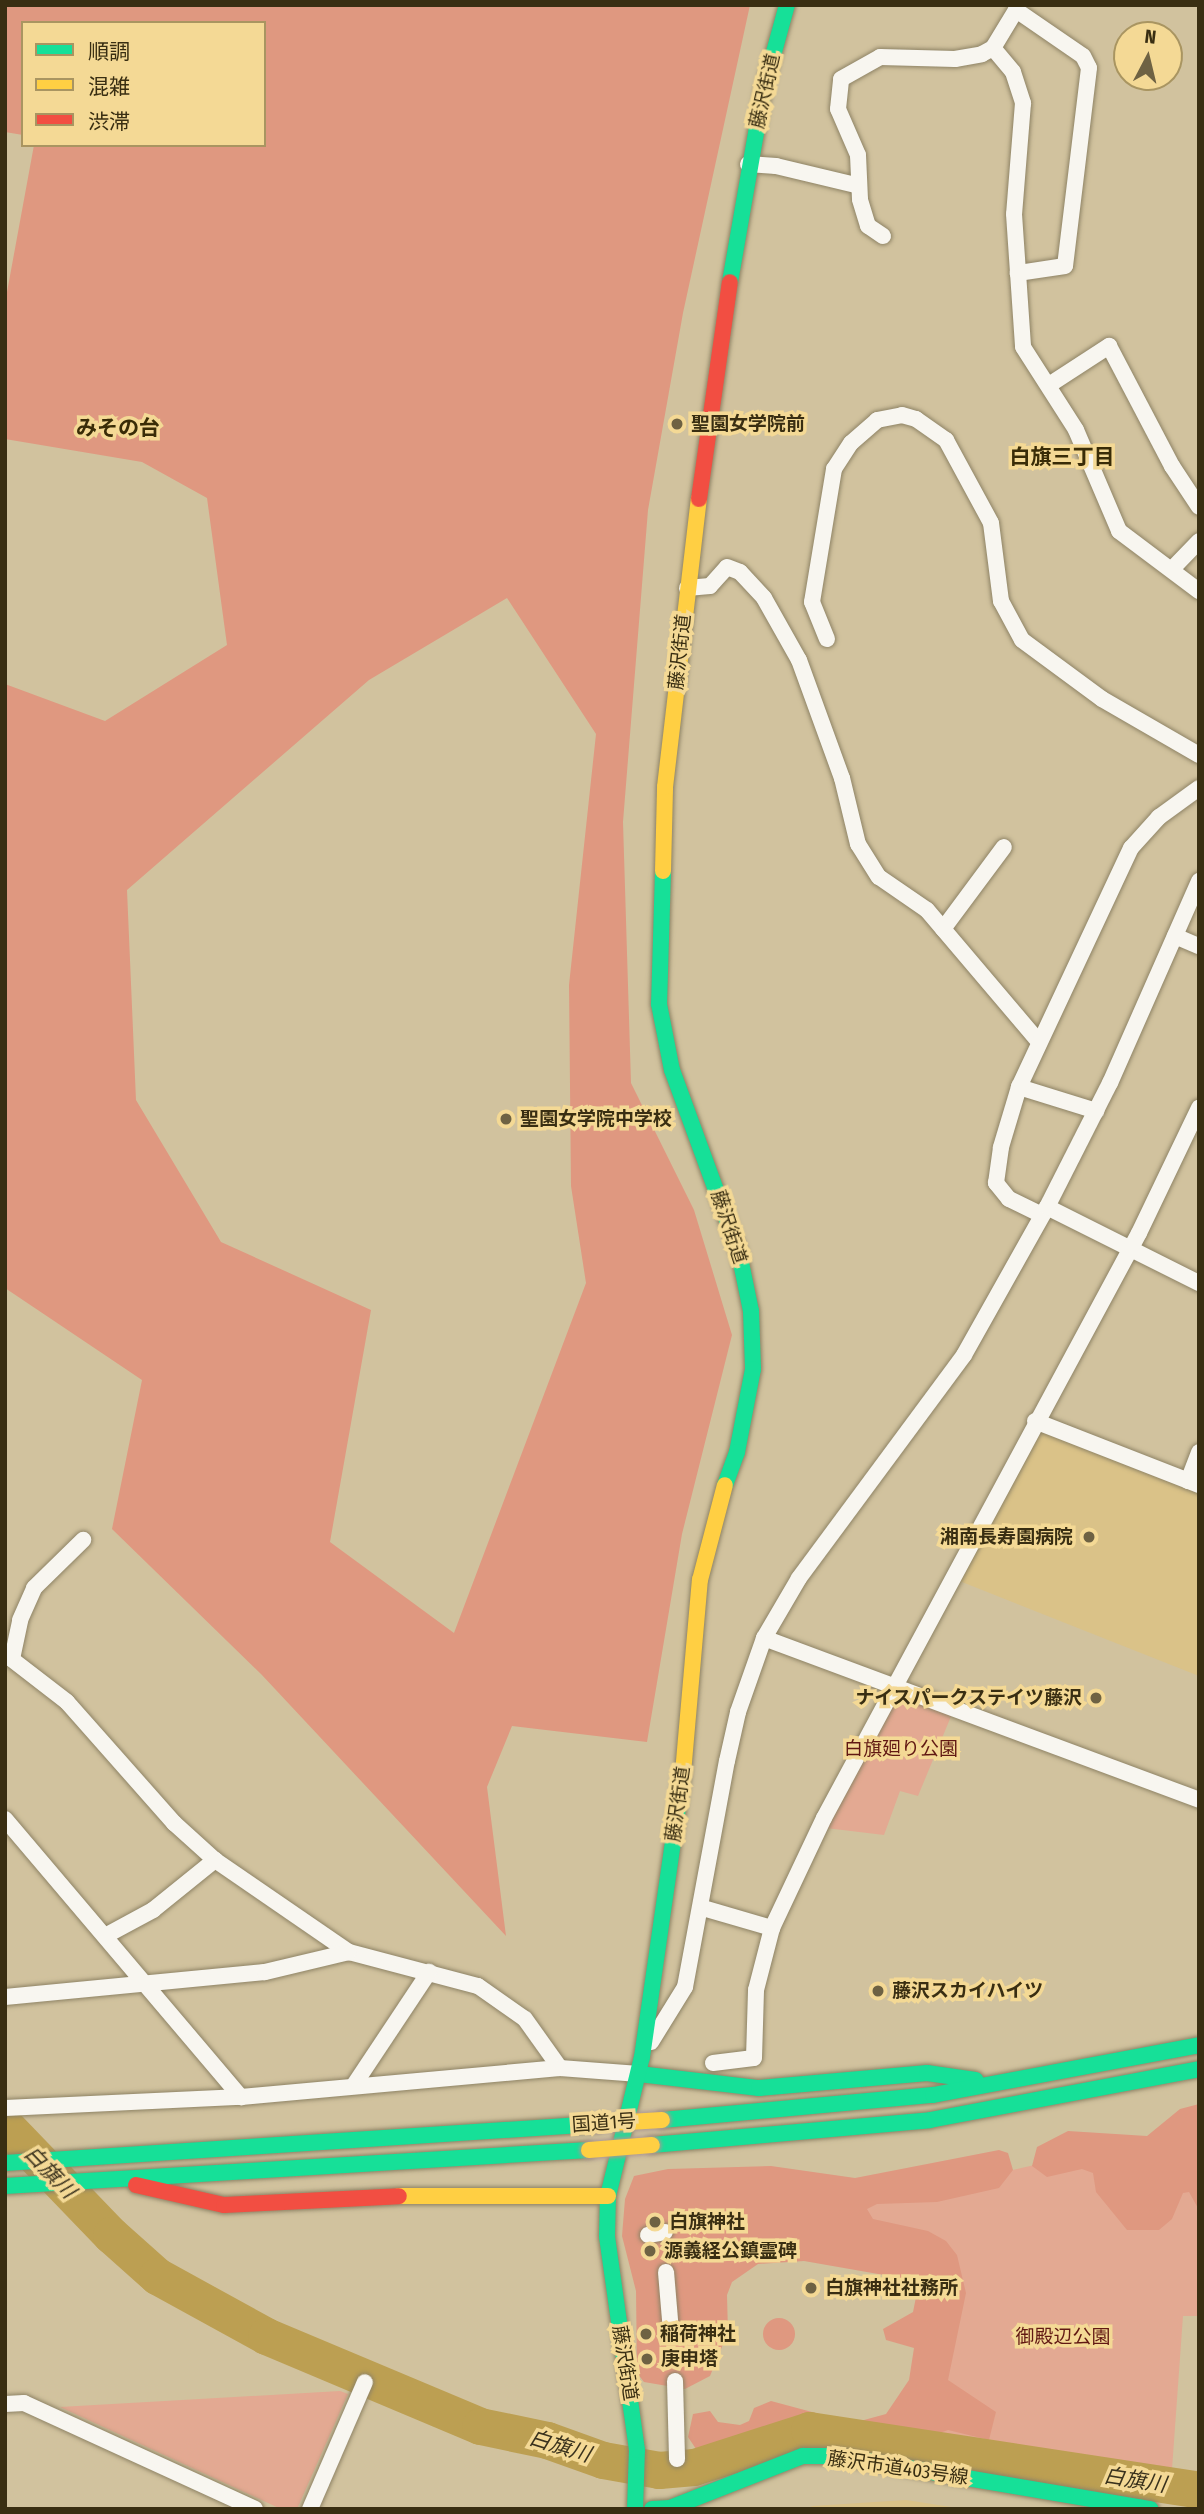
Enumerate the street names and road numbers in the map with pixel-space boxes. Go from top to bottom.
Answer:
street label: 藤沢街道 [745,51,785,131]
street label: 藤沢街道 [665,613,695,691]
street label: 藤沢街道 [706,1187,752,1267]
street label: 藤沢街道 [661,1765,695,1843]
street label: 国道1号 [571,2109,637,2137]
street label: 藤沢街道 [608,2324,642,2402]
street label: 藤沢市道403号線 [826,2447,970,2489]

